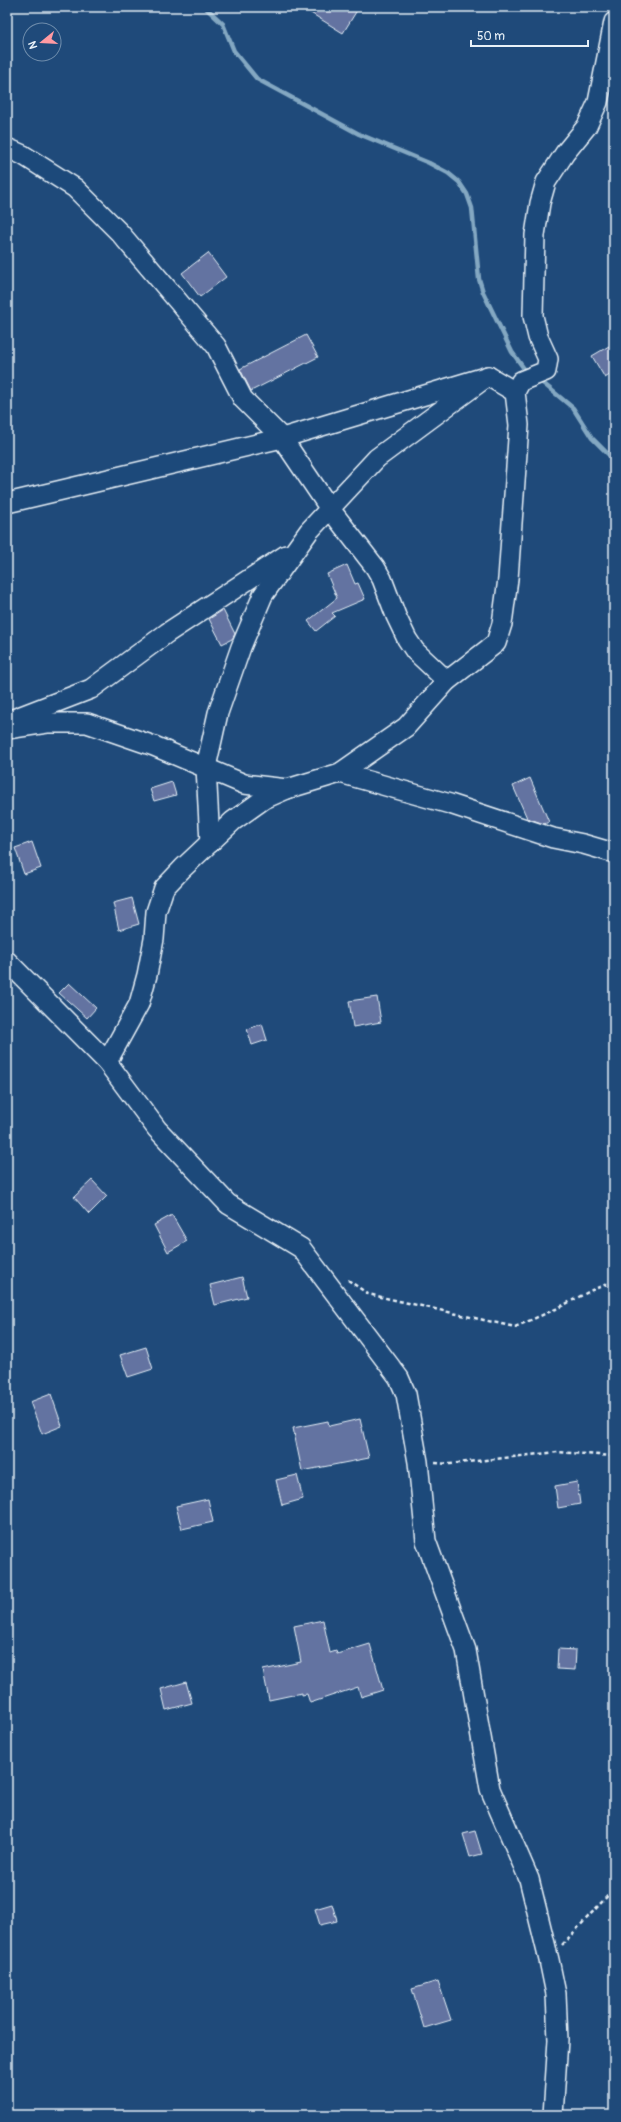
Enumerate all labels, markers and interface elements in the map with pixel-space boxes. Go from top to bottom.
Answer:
north arrow [22,22,62,62]
scale bar [471,22,588,48]
text: 50 m [477,29,505,44]
text: N [25,39,40,50]

